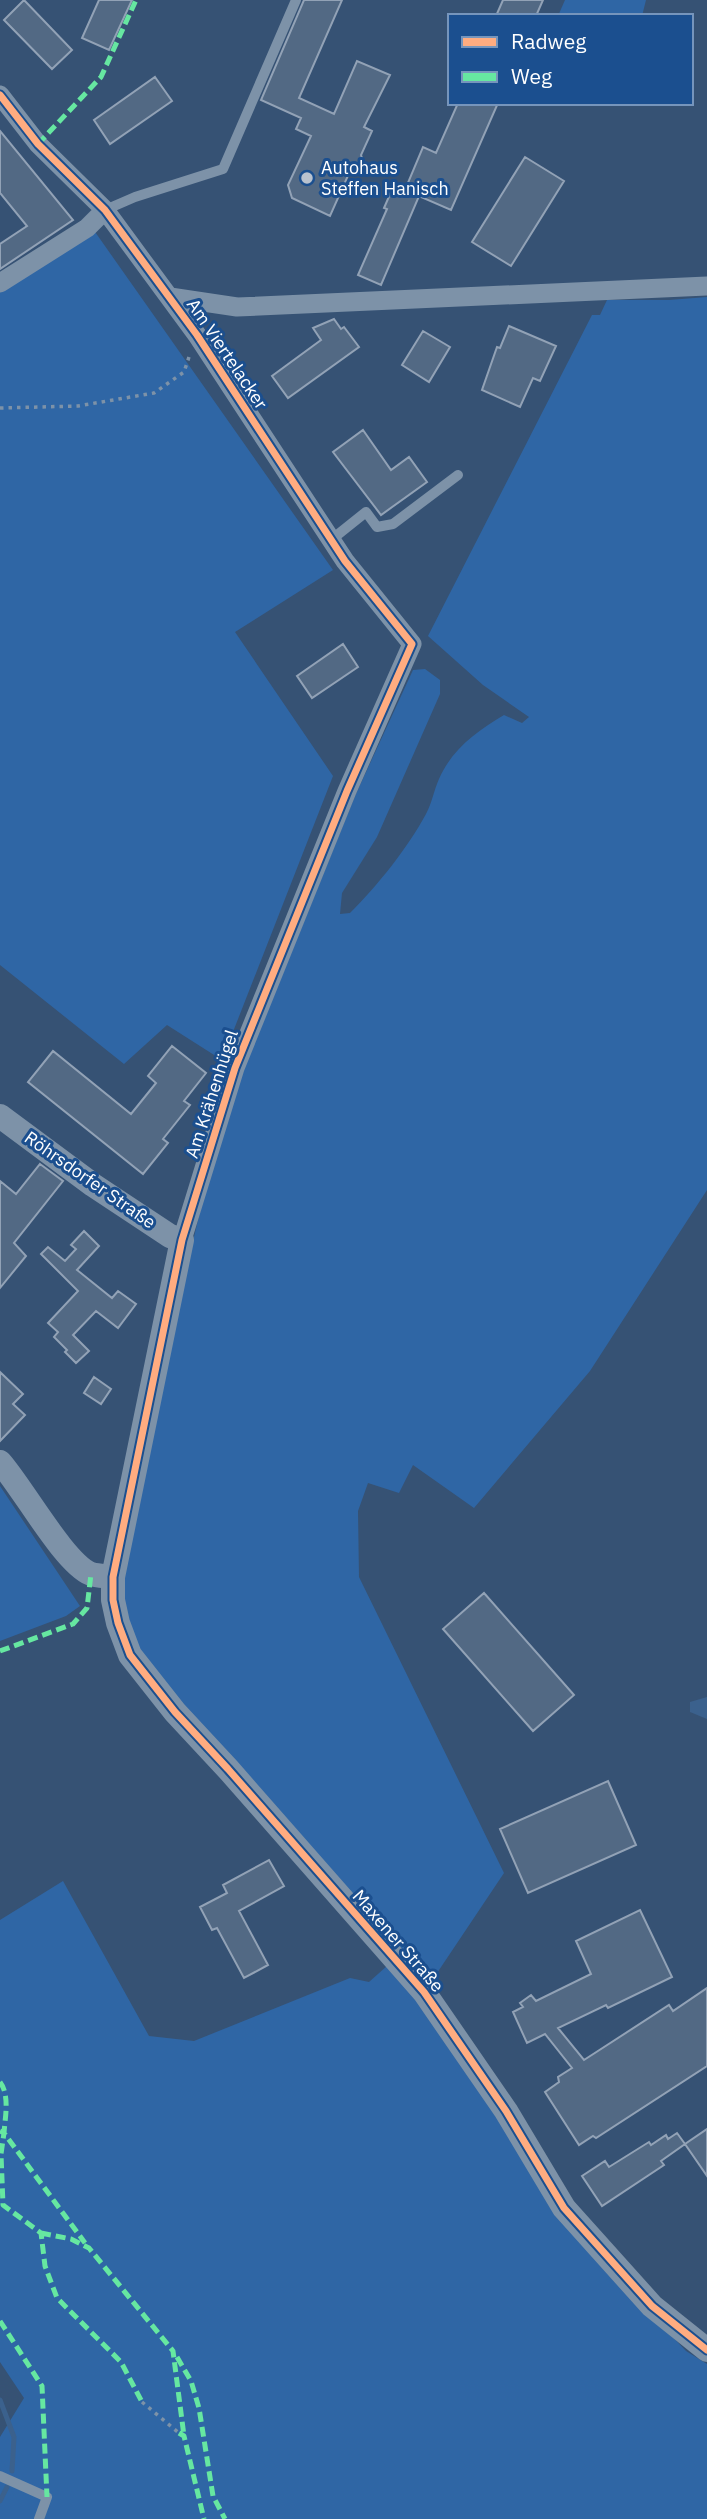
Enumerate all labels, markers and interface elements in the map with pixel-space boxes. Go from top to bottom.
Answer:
legend [448,14,693,105]
text: Radweg [511,27,586,55]
text: Weg [511,62,552,90]
place label: Autohaus Steffen Hanisch [321,156,449,200]
marker: Autohaus Steffen Hanisch [299,170,315,186]
street label: Am Viertelacker [182,294,273,414]
street label: Am Krähenhügel [180,1027,243,1161]
street label: Röhrsdorfer Straße [20,1126,160,1234]
street label: Maxener Straße [348,1885,449,1997]

